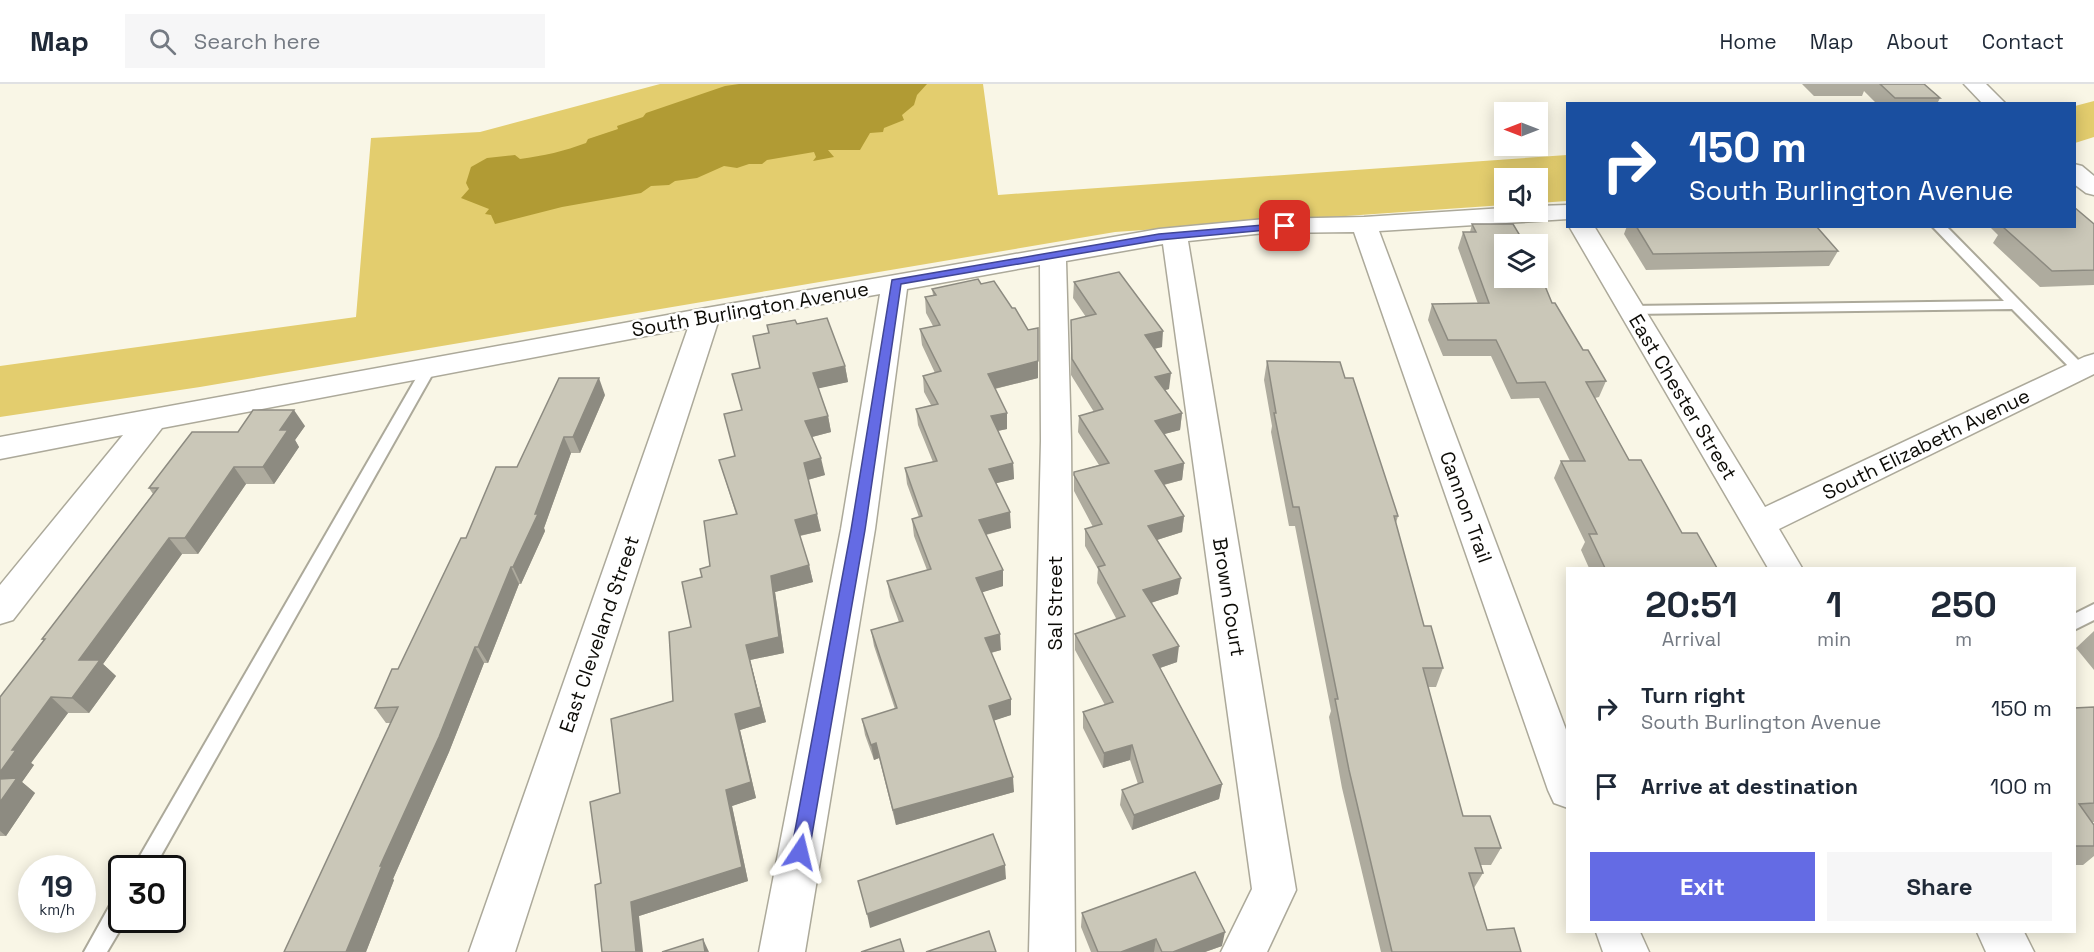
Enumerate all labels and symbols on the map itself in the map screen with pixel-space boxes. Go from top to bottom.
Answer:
north arrow [1494,102,1548,156]
pin [1259,200,1310,251]
street label: South Burlington Avenue [629,275,871,343]
street label: East Chester Street [1623,309,1743,485]
street label: South Elizabeth Avenue [1818,382,2034,506]
street label: Cannon Trail [1434,448,1498,566]
street label: East Cleveland Street [553,532,645,736]
street label: Brown Court [1207,536,1251,658]
street label: Sal Street [1042,556,1068,650]
position arrow [768,820,832,884]
speed limit sign: 30 [108,855,186,933]

